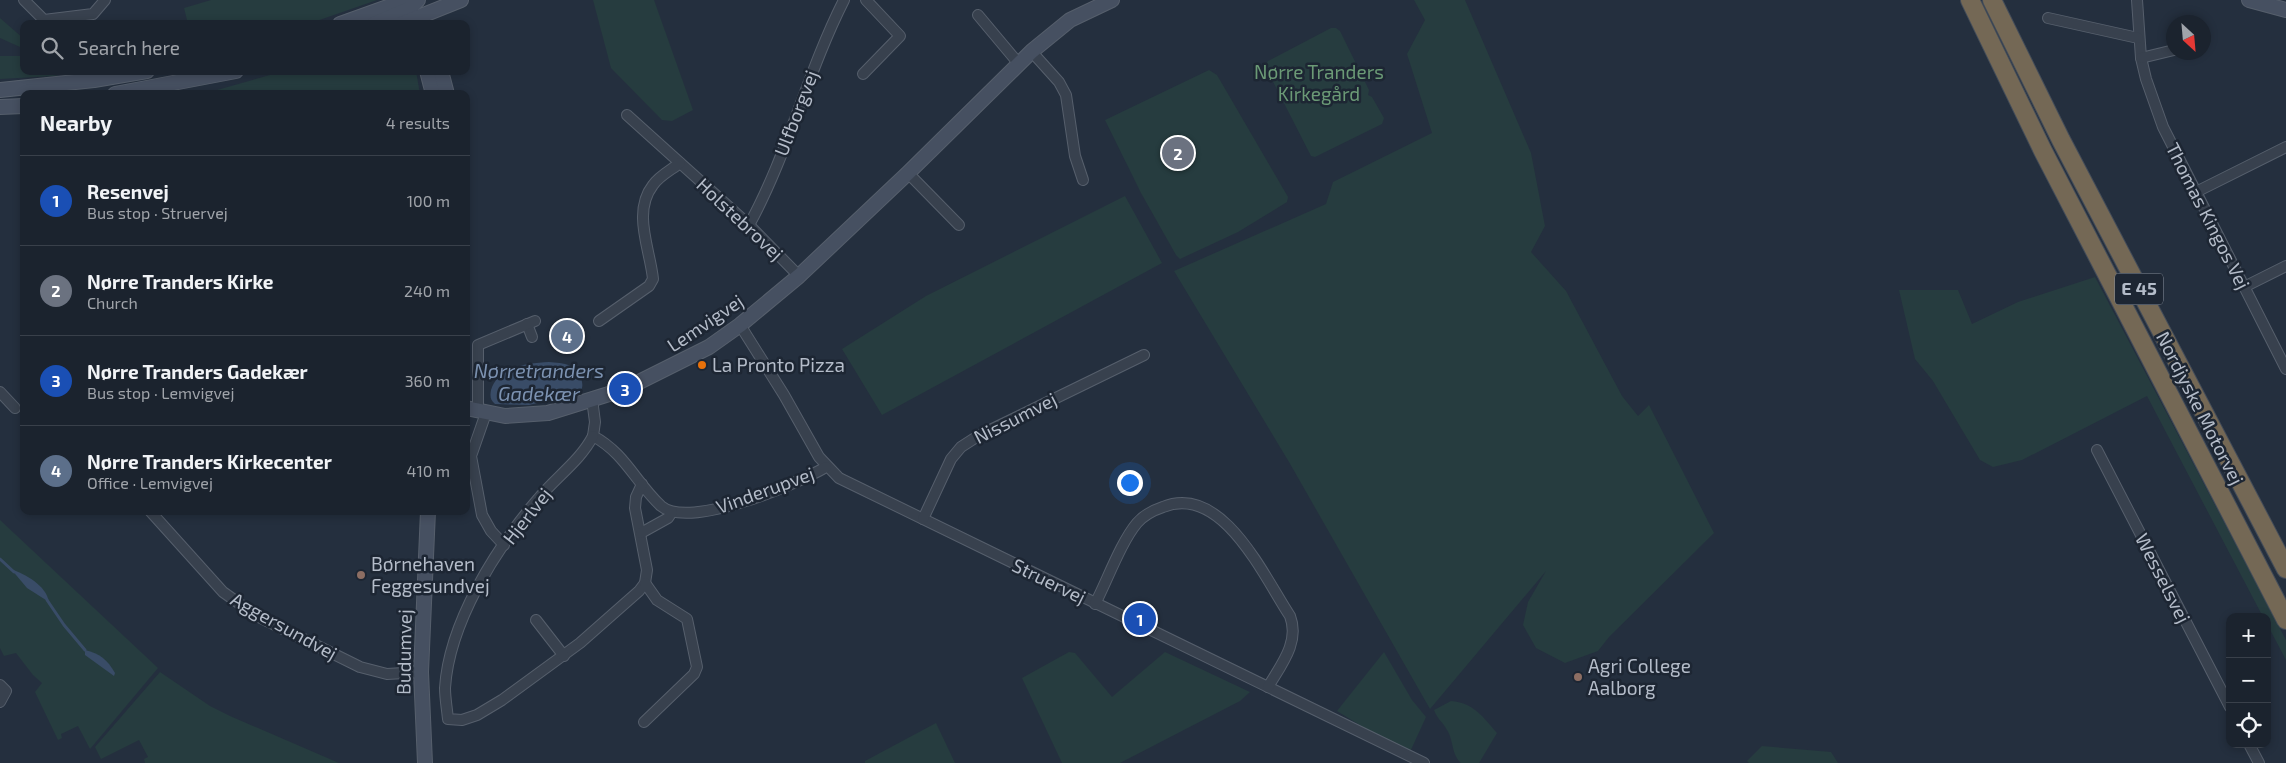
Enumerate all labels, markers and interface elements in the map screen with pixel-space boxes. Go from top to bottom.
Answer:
north arrow [2166,15,2211,60]
search box [20,20,470,75]
icon: search [38,34,66,62]
text: Search here [78,36,180,59]
park label: Nørre Tranders Kirkegård [1254,60,1384,105]
street label: Ulfborgvej [769,67,822,159]
text: Nearby [40,110,112,135]
text: 4 results [386,113,450,132]
pin: 2 [1162,134,1194,172]
street label: Thomas Kingos Vej [2162,139,2255,293]
street label: Holstebrovej [692,173,788,265]
text: Resenvej [87,180,169,203]
text: 1 [53,191,59,210]
text: 100 m [407,191,450,210]
text: Bus stop · Struervej [87,203,228,222]
text: Nørre Tranders Kirke [87,270,273,293]
road number: E 45 [2115,274,2163,304]
text: 2 [51,281,61,300]
text: 240 m [404,281,450,300]
street label: Lemvigvej [662,289,747,356]
text: Church [87,293,138,312]
pin: 4 [551,317,583,355]
street label: Nordjyske Motorvej [2152,327,2249,488]
place label: La Pronto Pizza [712,353,845,376]
water label: Nørretranders Gadekær [474,358,604,405]
marker: La Pronto Pizza [696,359,708,371]
text: Nørre Tranders Gadekær [87,360,308,383]
pin: 3 [609,370,641,408]
text: 3 [51,371,61,390]
text: 360 m [405,371,450,390]
text: Bus stop · Lemvigvej [87,383,234,402]
street label: Nissumvej [970,387,1060,448]
text: Nørre Tranders Kirkecenter [87,450,332,473]
text: 4 [51,461,61,480]
text: 410 m [407,461,450,480]
street label: Vinderupvej [713,461,817,518]
your location [1117,470,1143,496]
text: Office · Lemvigvej [87,473,213,492]
street label: Hjerlvej [497,483,556,549]
street label: Wesselsvej [2131,529,2196,626]
place label: Børnehaven Feggesundvej [371,552,490,597]
street label: Struervej [1009,553,1090,608]
marker: Børnehaven Feggesundvej [355,569,367,581]
street label: Aggersundvej [227,587,341,664]
pin: 1 [1124,600,1156,638]
street label: Budumvej [391,609,416,695]
map controls [2226,613,2271,748]
button: + [2226,613,2271,658]
place label: Agri College Aalborg [1588,654,1691,699]
button: − [2226,658,2271,703]
marker: Agri College Aalborg [1572,671,1584,683]
button: locate [2226,703,2271,748]

